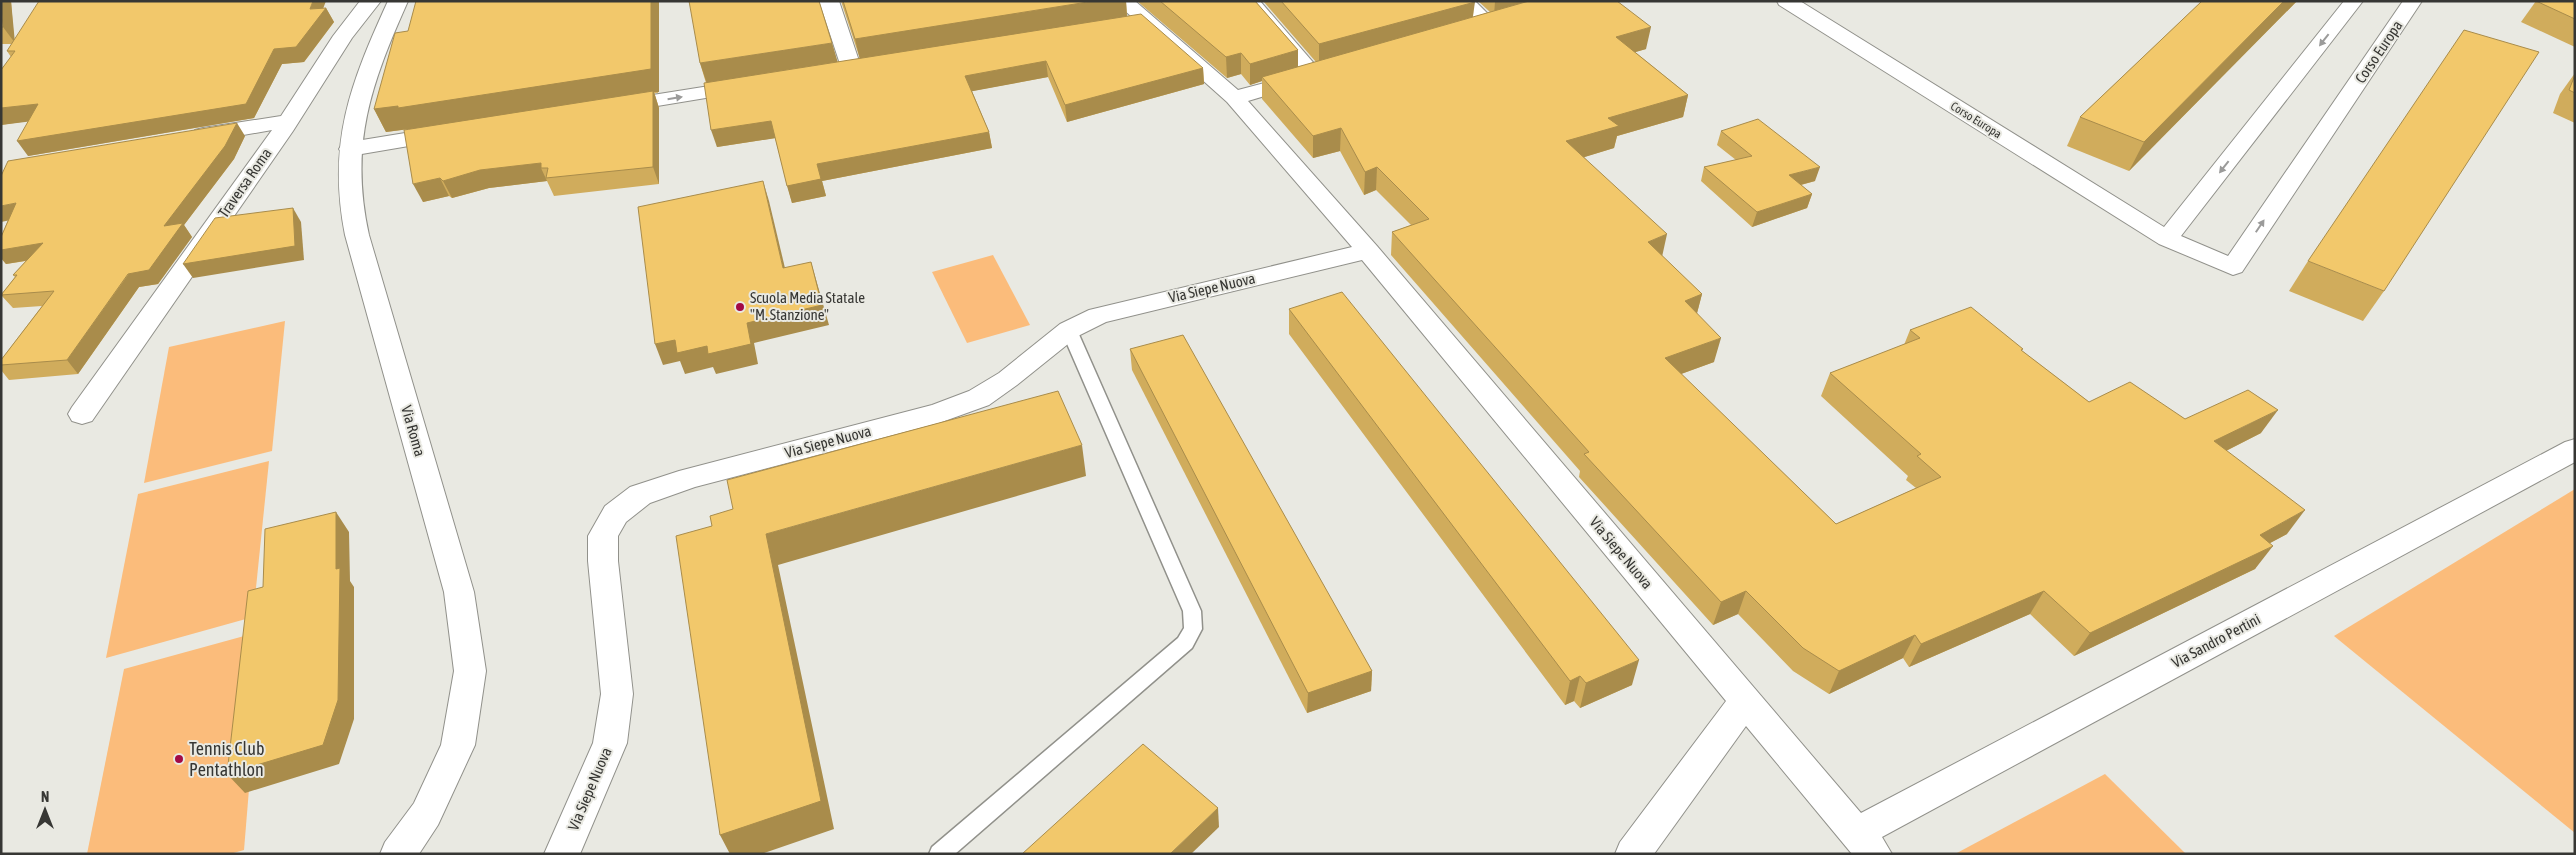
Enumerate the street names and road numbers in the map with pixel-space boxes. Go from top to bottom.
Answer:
street label: Corso Europa [2351,17,2406,86]
street label: Corso Europa [1948,99,2004,141]
street label: Traversa Roma [214,145,275,221]
street label: Via Siepe Nuova [1167,269,1257,306]
street label: Via Roma [398,403,429,458]
street label: Via Siepe Nuova [783,422,873,461]
street label: Via Siepe Nuova [1586,513,1656,592]
street label: Via Sandro Pertini [2169,610,2263,671]
street label: Via Siepe Nuova [564,745,615,833]

